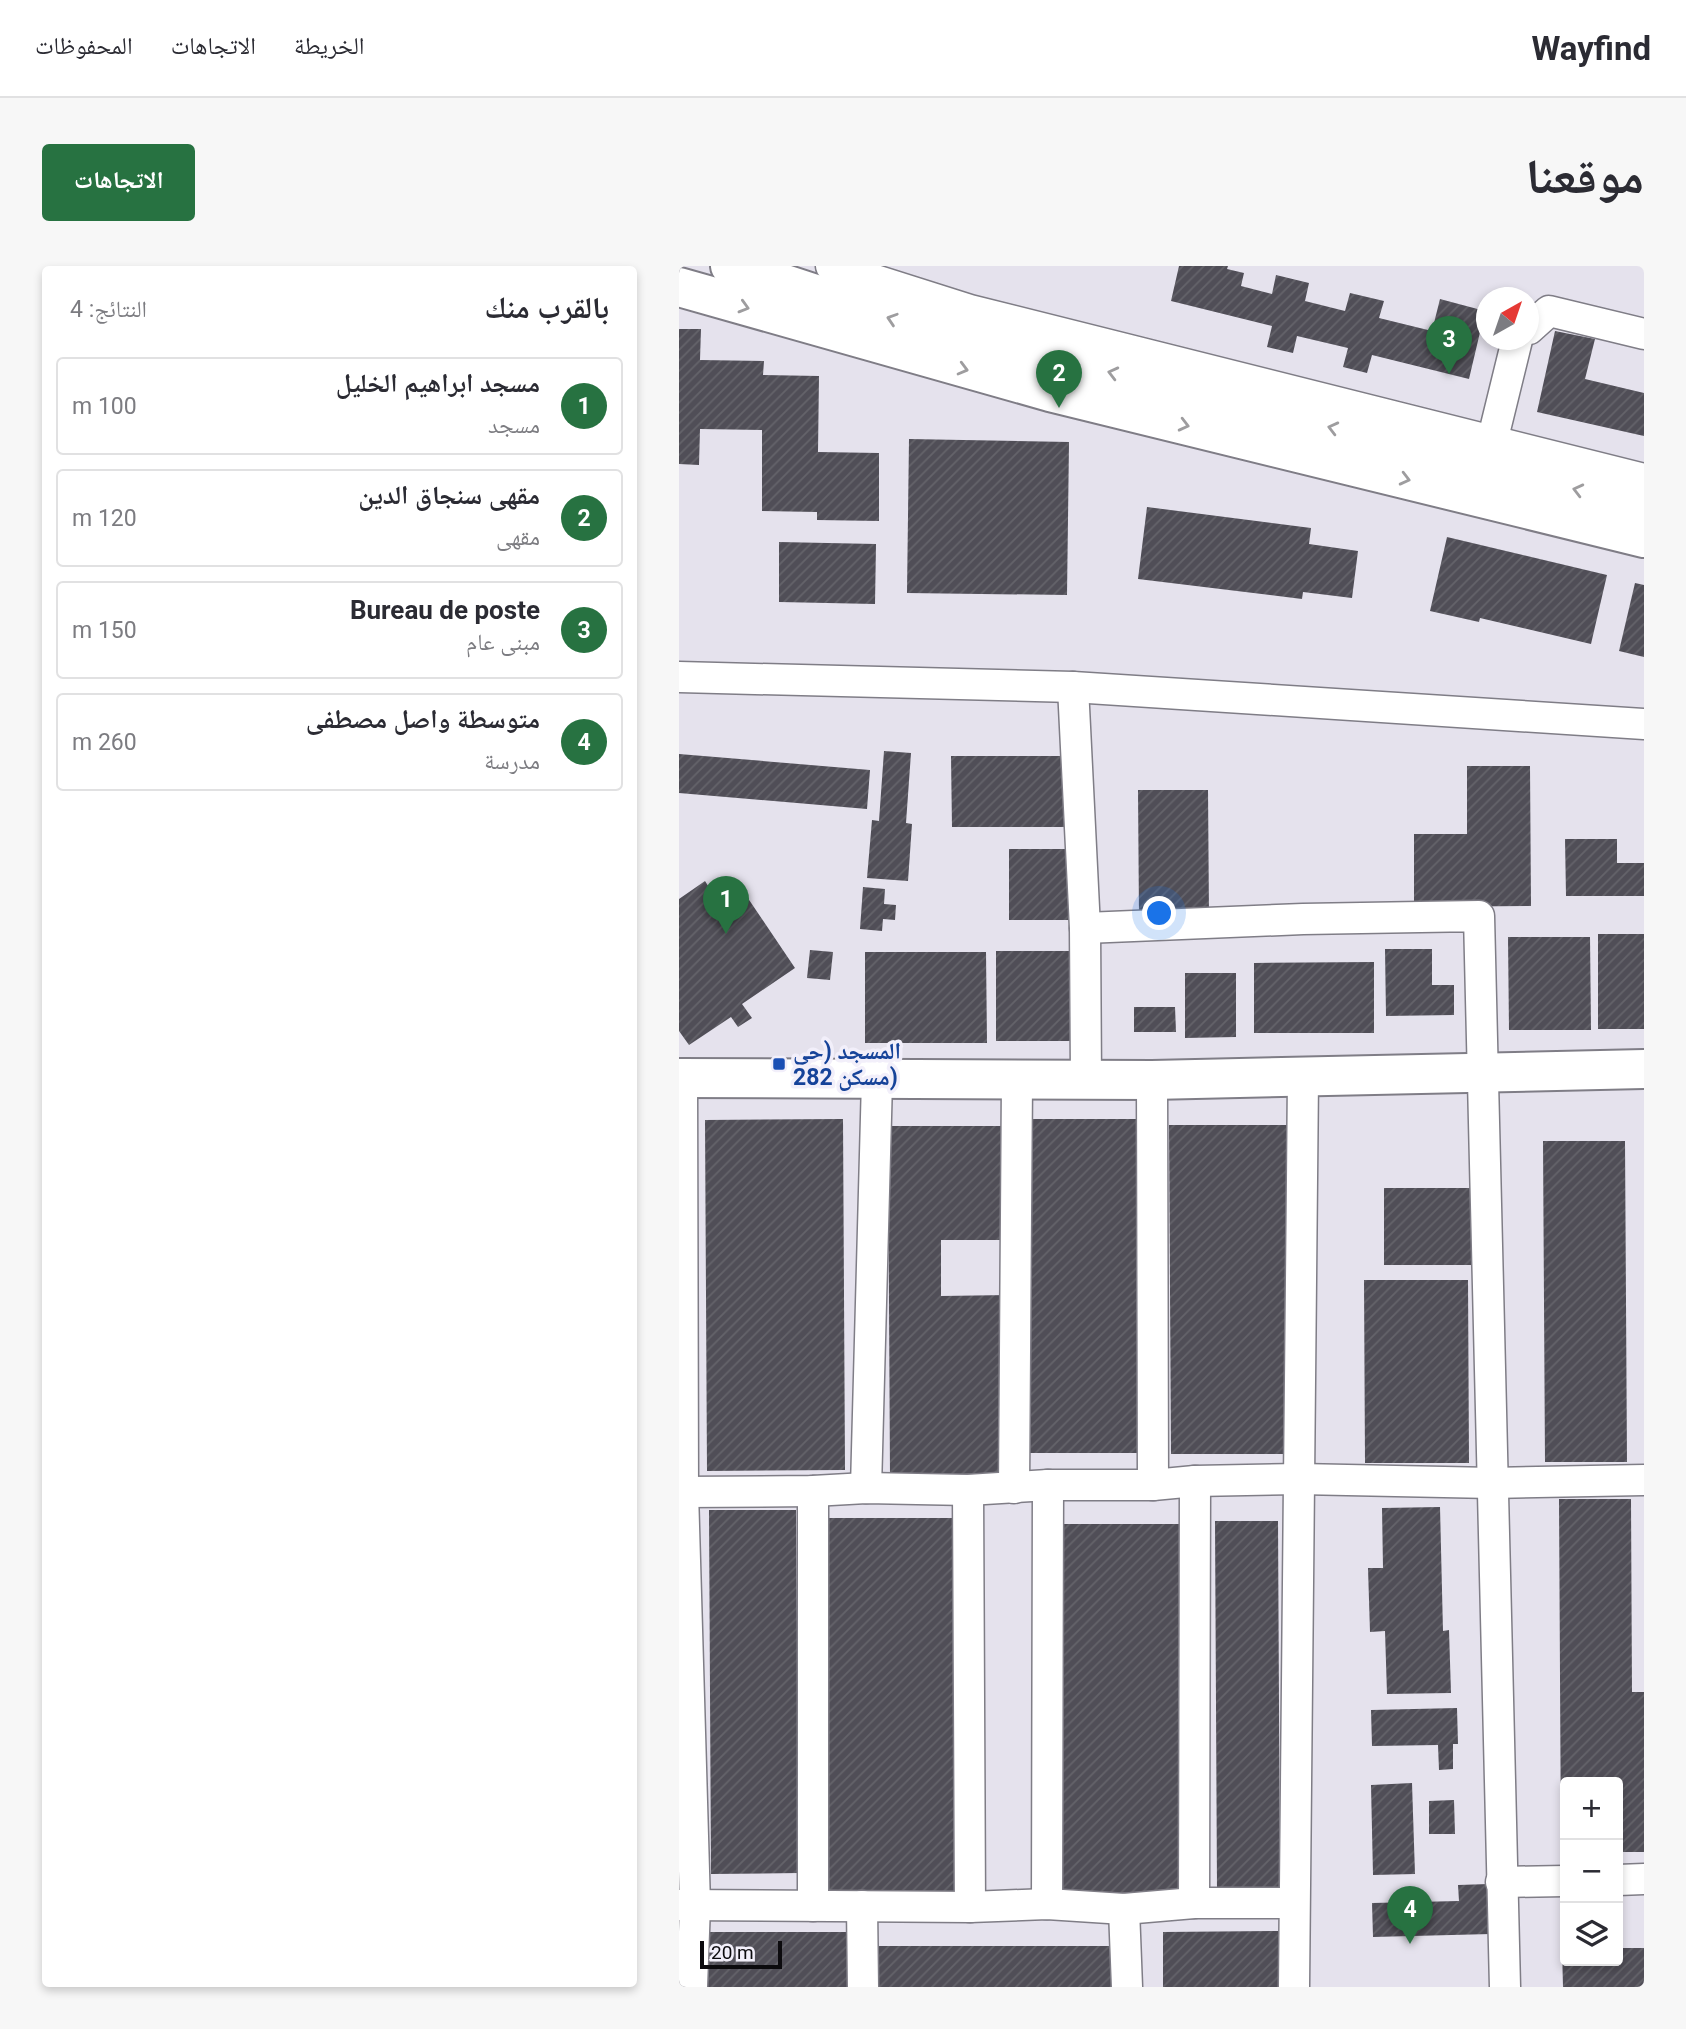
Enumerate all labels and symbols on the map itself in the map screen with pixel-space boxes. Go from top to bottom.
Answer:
north arrow [1476,287,1539,350]
one-way arrow [738,299,750,314]
one-way arrow [886,313,899,327]
pin: 3 [1426,316,1472,374]
pin: 2 [1036,350,1082,408]
one-way arrow [957,360,969,375]
one-way arrow [1107,367,1119,381]
one-way arrow [1178,417,1190,431]
one-way arrow [1328,422,1340,436]
one-way arrow [1399,471,1411,486]
one-way arrow [1572,484,1584,498]
pin: 1 [703,876,749,934]
your location [1142,896,1176,930]
place label: المسجد (حي 282 مسكن) [793,1038,901,1091]
marker: المسجد (حي 282 مسكن) [771,1056,787,1072]
pin: 4 [1387,1886,1433,1944]
scale bar [700,1938,782,1970]

